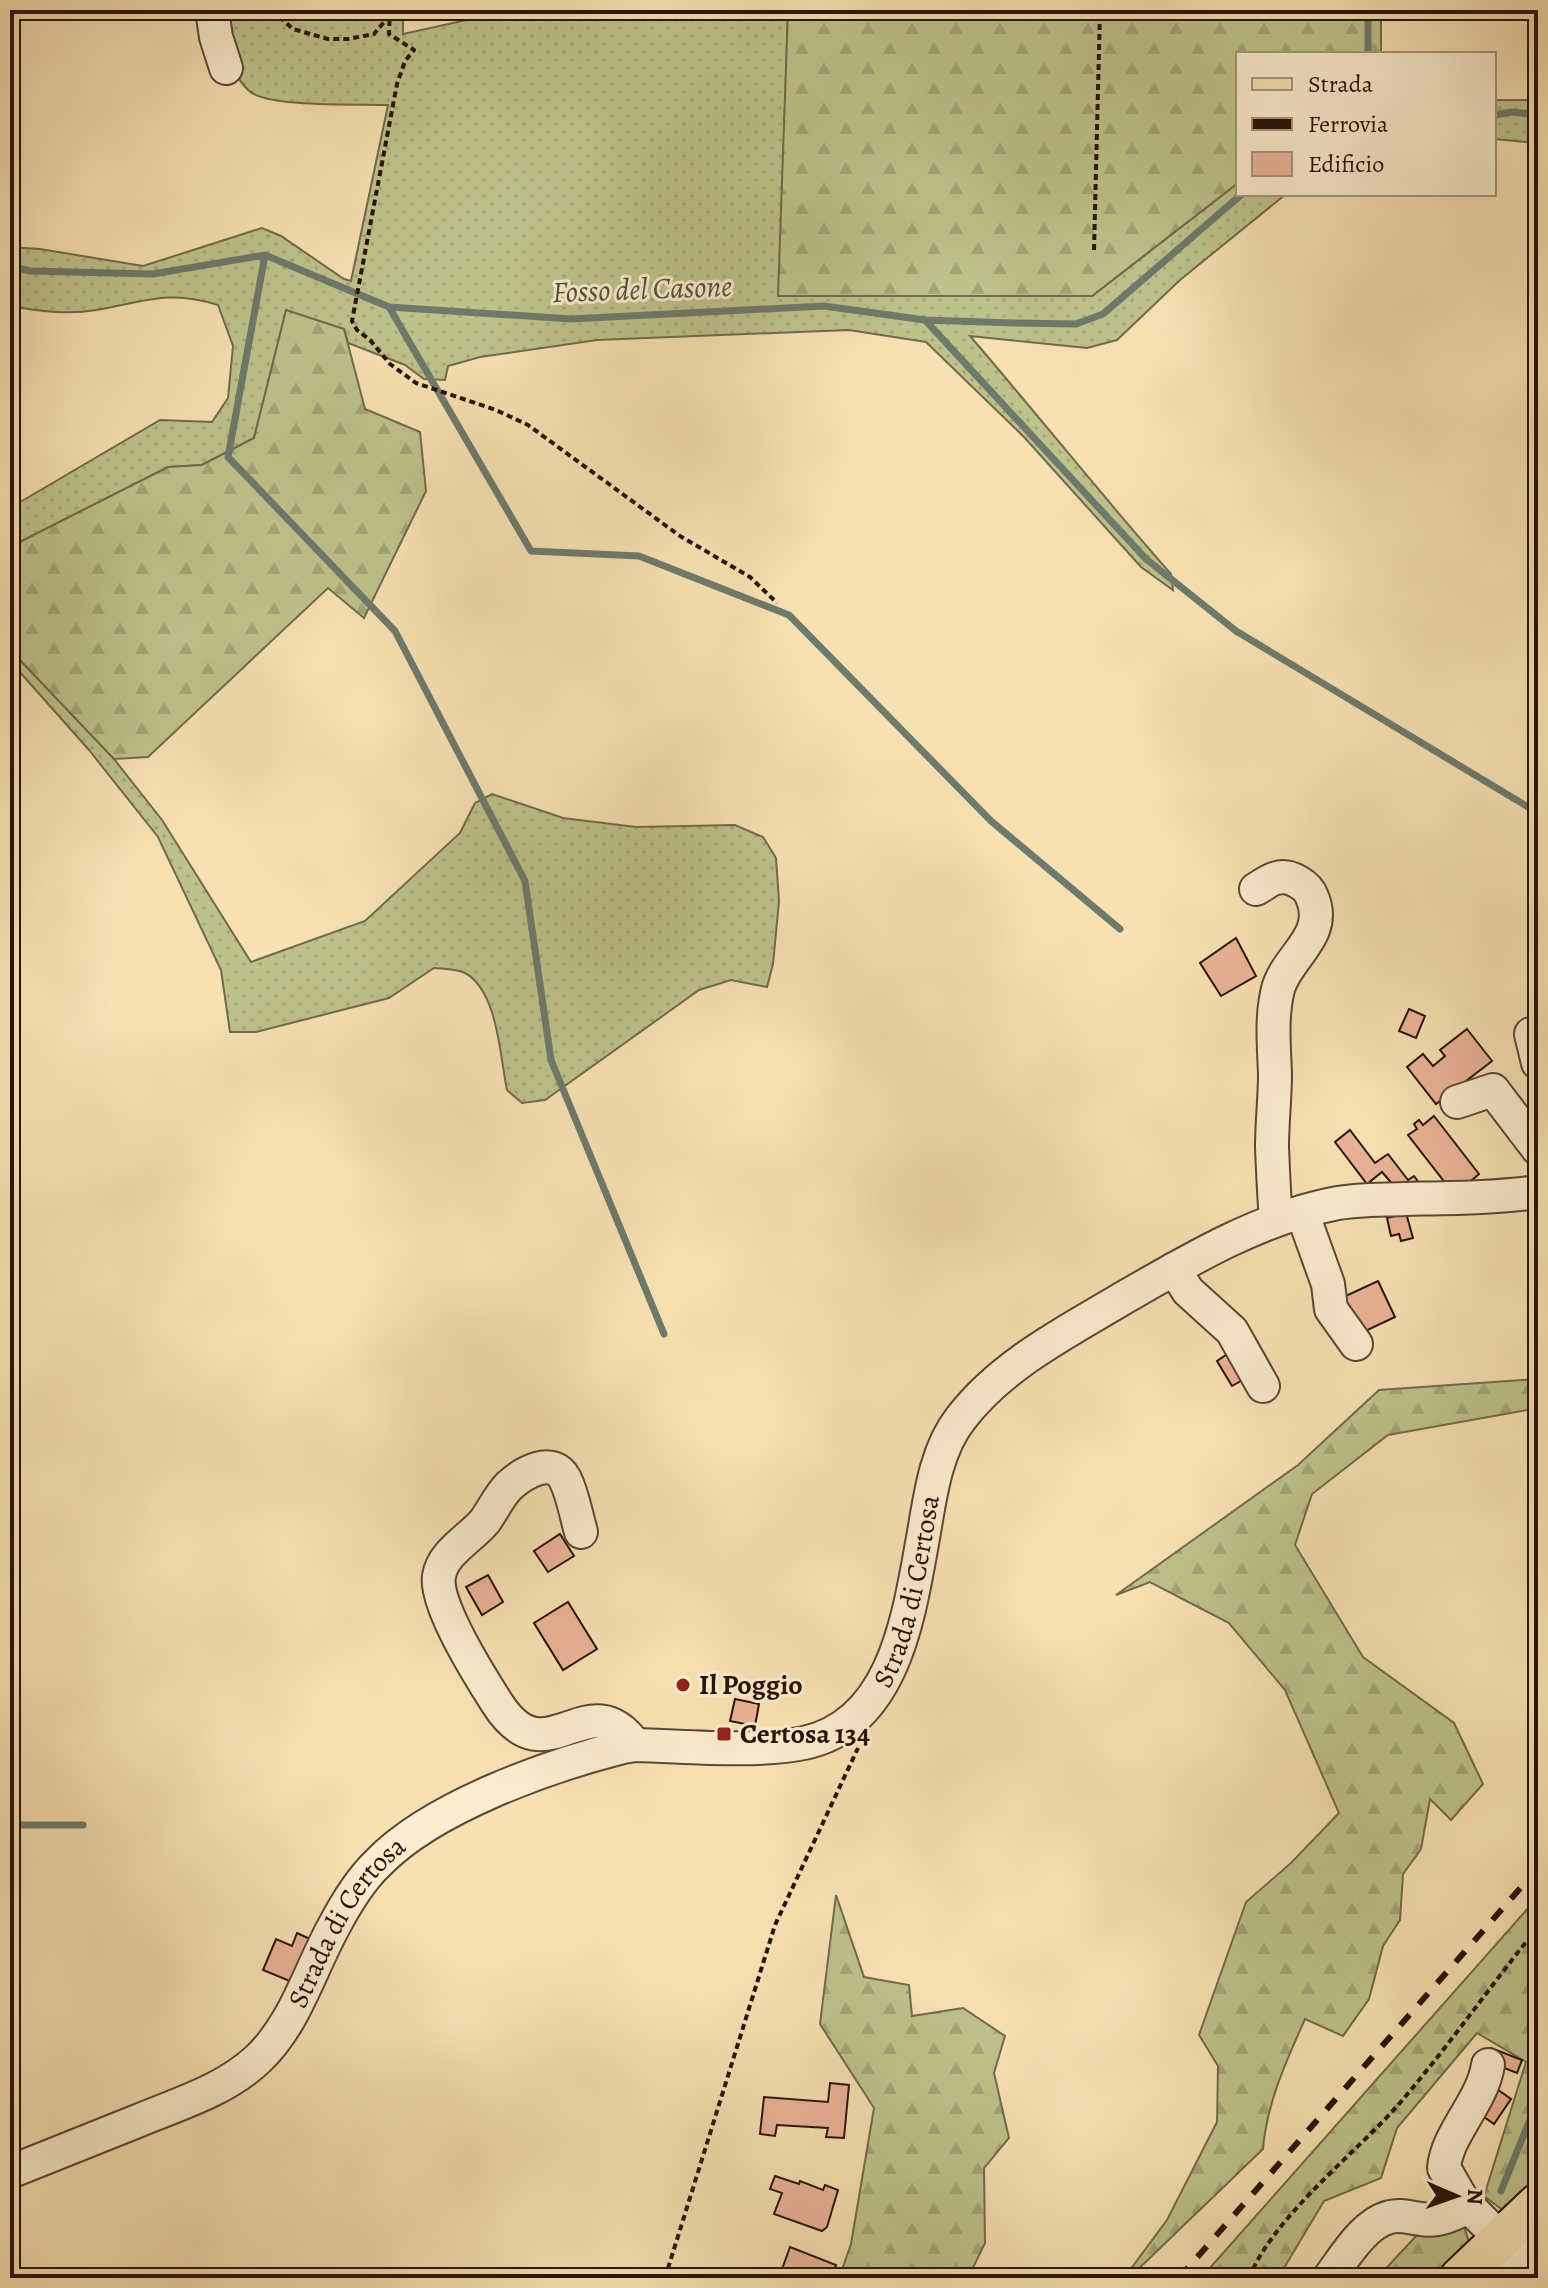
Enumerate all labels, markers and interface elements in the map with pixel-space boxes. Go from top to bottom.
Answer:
legend [1236,52,1496,196]
text: Strada [1308,68,1374,100]
text: Ferrovia [1308,108,1389,140]
text: Edificio [1308,148,1384,180]
water label: Fosso del Casone [551,266,733,312]
street label: Strada di Certosa [864,1492,949,1694]
place label: Il Poggio [699,1666,803,1704]
marker: Il Poggio [674,1676,692,1694]
place label: Certosa 134 [740,1715,870,1753]
marker: Certosa 134 [715,1725,733,1743]
street label: Strada di Certosa [279,1827,414,2014]
north arrow [1416,2156,1496,2236]
text: N [1460,2188,1490,2205]

